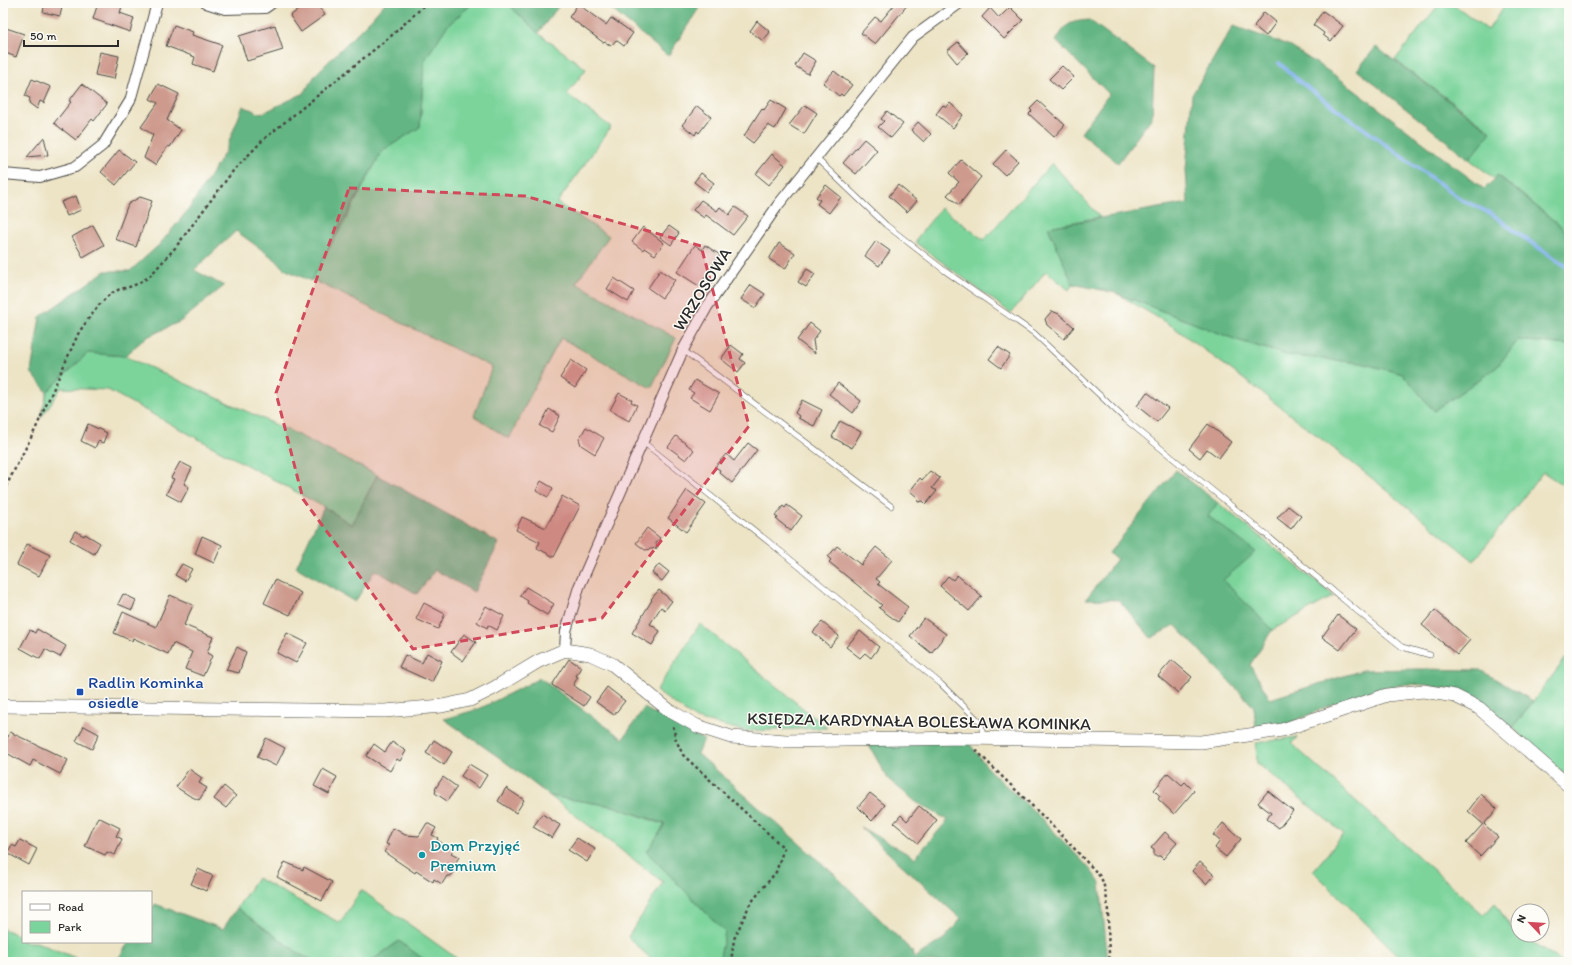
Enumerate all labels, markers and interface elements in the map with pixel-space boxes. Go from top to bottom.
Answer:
scale bar [24,22,118,48]
text: 50 m [30,29,56,43]
street label: WRZOSOWA [669,244,736,334]
place label: Radlin Kominka osiedle [88,672,204,712]
marker: Radlin Kominka osiedle [75,687,85,697]
street label: KSIĘDZA KARDYNAŁA BOLESŁAWA KOMINKA [747,708,1091,734]
place label: Dom Przyjęć Premium [430,835,520,875]
marker: Dom Przyjęć Premium [417,850,427,860]
legend [22,891,152,943]
text: Road [58,900,84,914]
north arrow [1510,903,1550,943]
text: N [1514,913,1529,925]
text: Park [58,920,82,934]

